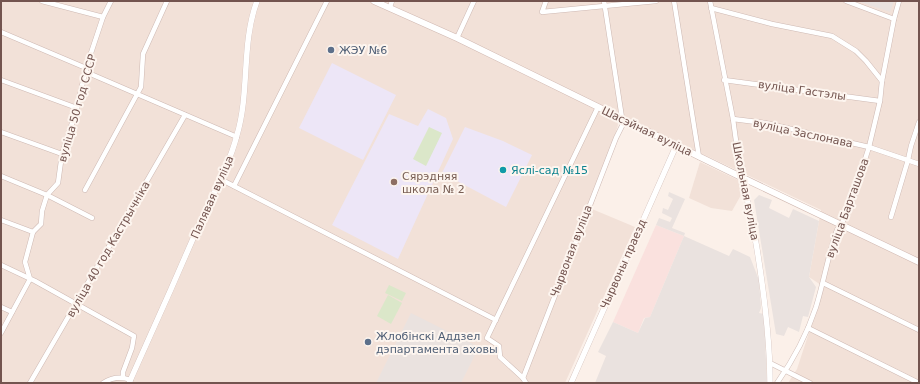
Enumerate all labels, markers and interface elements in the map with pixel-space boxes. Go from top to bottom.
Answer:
place label: ЖЭУ №6 [339,44,387,57]
marker: ЖЭУ №6 [326,45,336,55]
street label: вуліца 50 год СССР [56,52,99,164]
street label: вуліца Гастэлы [757,78,847,103]
street label: Шасэйная вуліца [599,104,694,159]
street label: вуліца Заслонава [752,117,854,150]
street label: Школьная вуліца [730,141,761,241]
street label: Палявая вуліца [188,154,237,241]
street label: вуліца Барташова [823,156,872,260]
place label: Яслі-сад №15 [511,164,588,177]
marker: Яслі-сад №15 [498,165,508,175]
place label: Сярэдняя школа № 2 [402,170,465,196]
marker: Сярэдняя школа № 2 [389,177,399,187]
street label: вуліца 40 год Кастрычніка [64,179,153,319]
street label: Чырвоная вуліца [548,203,595,299]
street label: Чырвоны праезд [598,217,649,311]
place label: Жлобінскі Аддзел дэпартамента аховы [376,330,498,356]
marker: Жлобінскі Аддзел дэпартамента аховы [363,337,373,347]

